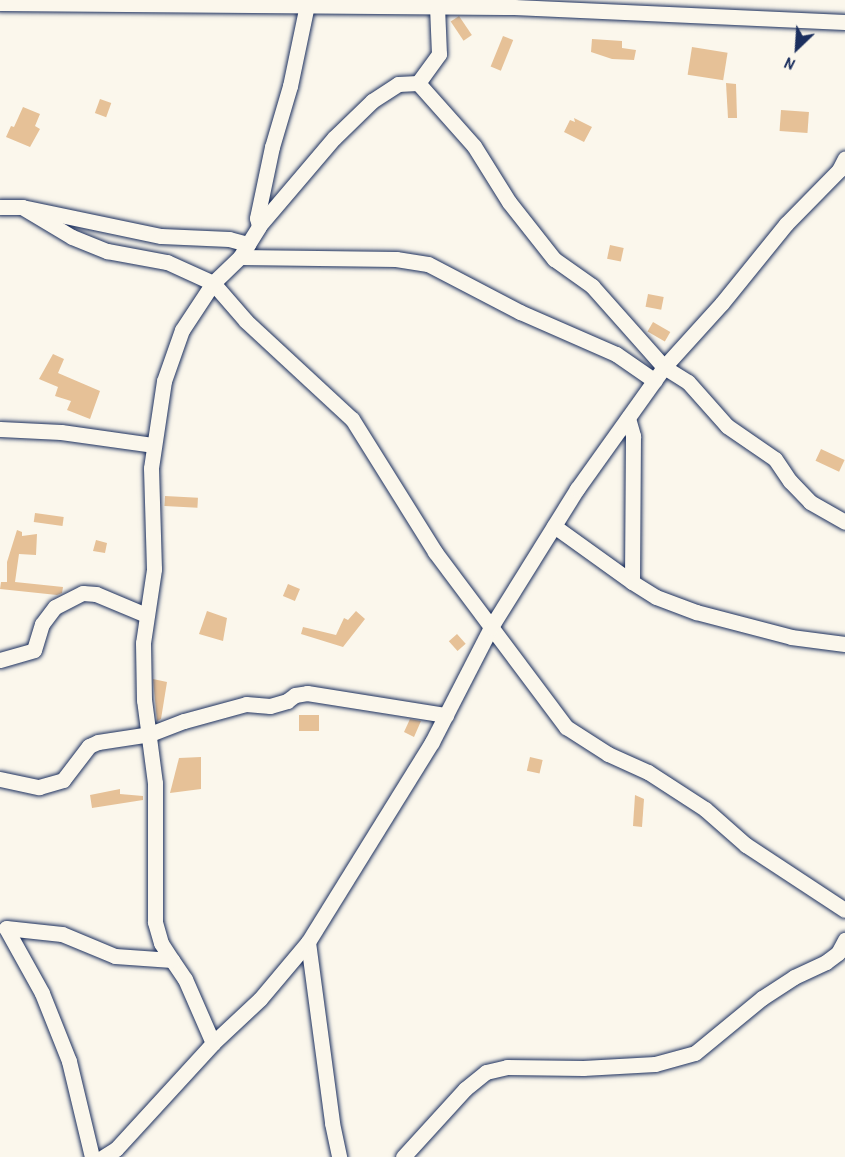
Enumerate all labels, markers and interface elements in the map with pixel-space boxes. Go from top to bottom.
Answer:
north arrow [767,18,827,78]
text: N [781,53,798,76]

